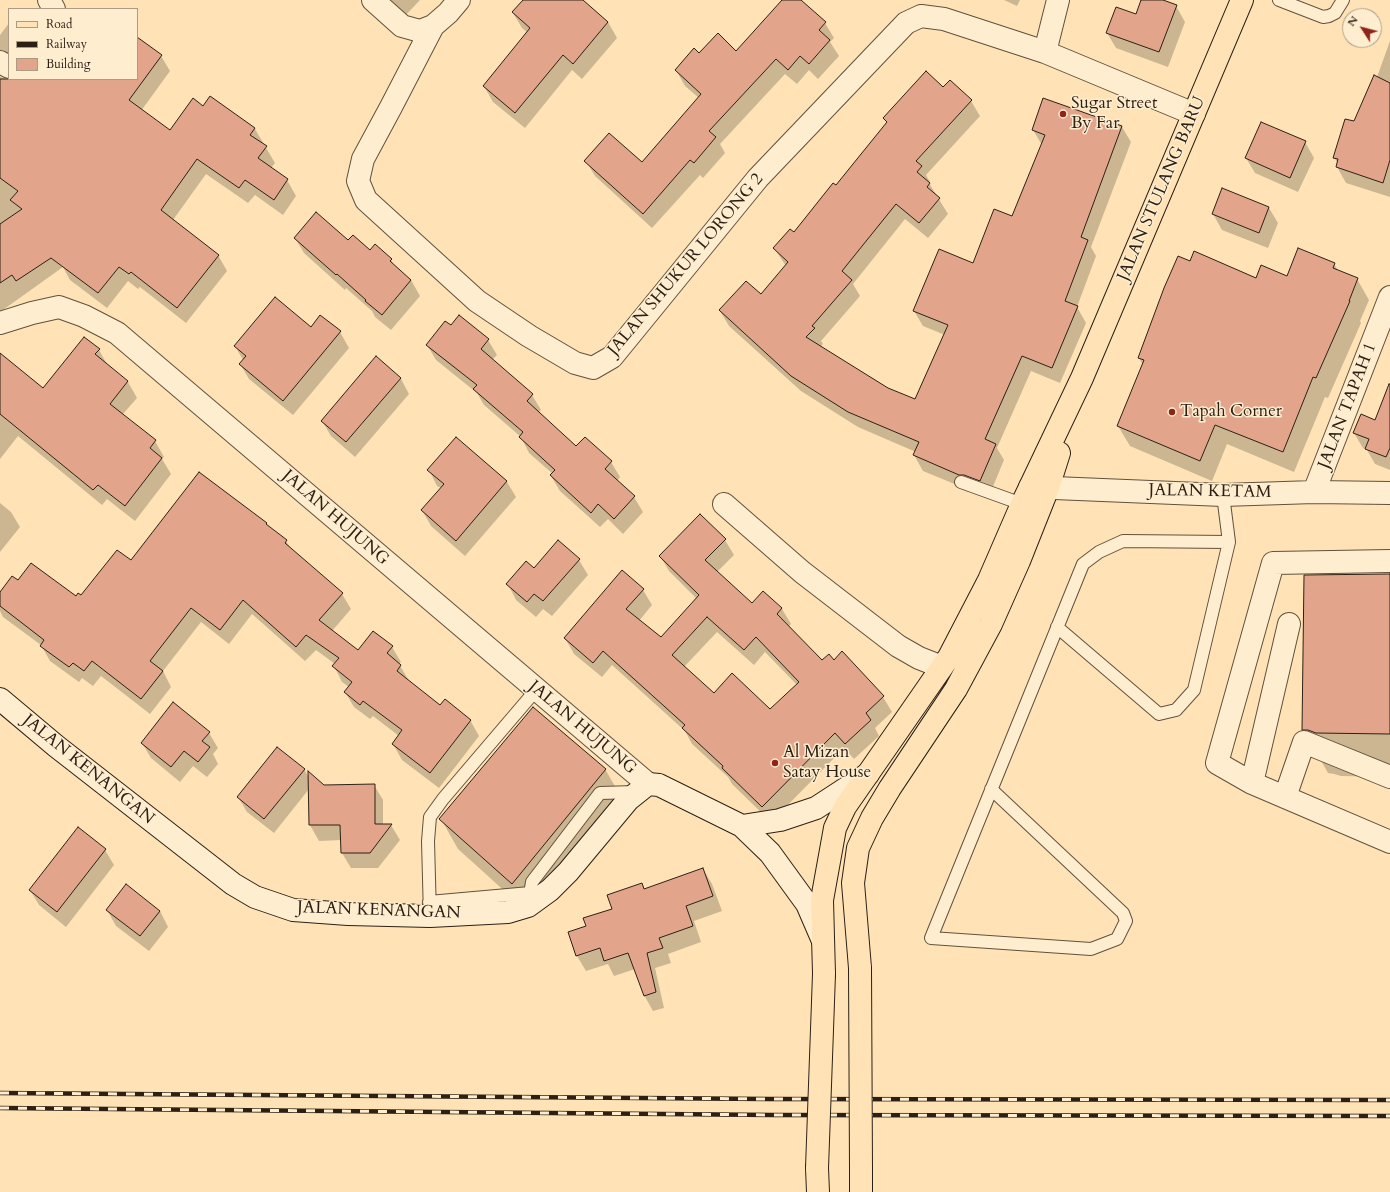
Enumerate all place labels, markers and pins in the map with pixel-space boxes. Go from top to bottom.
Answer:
place label: Sugar Street By Far [1071,94,1157,134]
marker: Sugar Street By Far [1058,109,1068,119]
place label: Tapah Corner [1180,402,1282,422]
marker: Tapah Corner [1167,407,1177,417]
place label: Al Mizan Satay House [783,743,871,783]
marker: Al Mizan Satay House [770,758,780,768]

